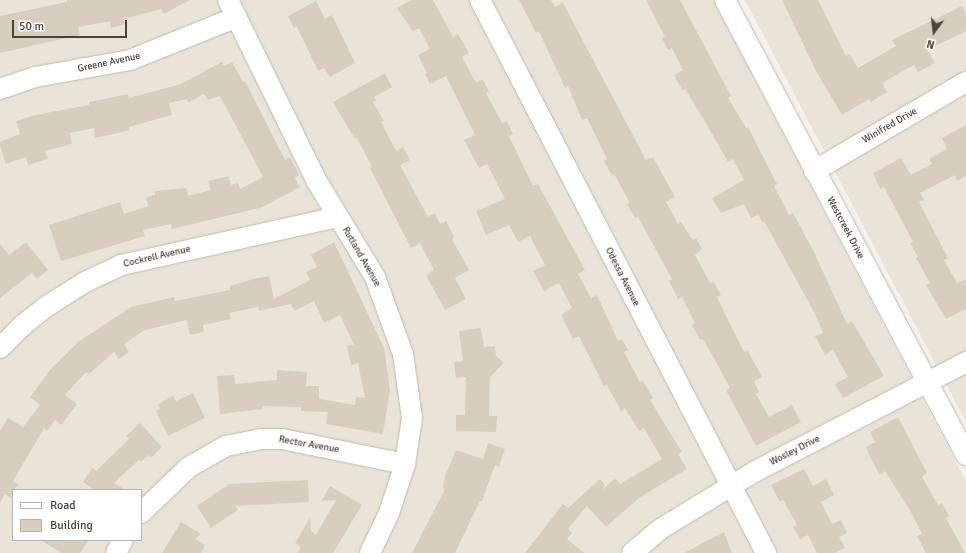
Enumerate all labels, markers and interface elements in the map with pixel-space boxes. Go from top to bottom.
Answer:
scale bar [14,12,129,38]
north arrow [914,12,954,52]
text: 50 m [19,19,44,34]
text: N [925,37,936,51]
street label: Greene Avenue [77,50,141,76]
street label: Winifred Drive [860,106,920,146]
street label: Westcreek Drive [824,195,866,261]
street label: Rutland Avenue [339,225,383,289]
street label: Cockrell Avenue [122,243,192,271]
street label: Odessa Avenue [602,246,642,308]
street label: Wosley Drive [768,433,822,469]
street label: Rector Avenue [278,434,340,456]
legend [12,489,142,541]
text: Road [50,498,76,513]
text: Building [50,518,93,533]

